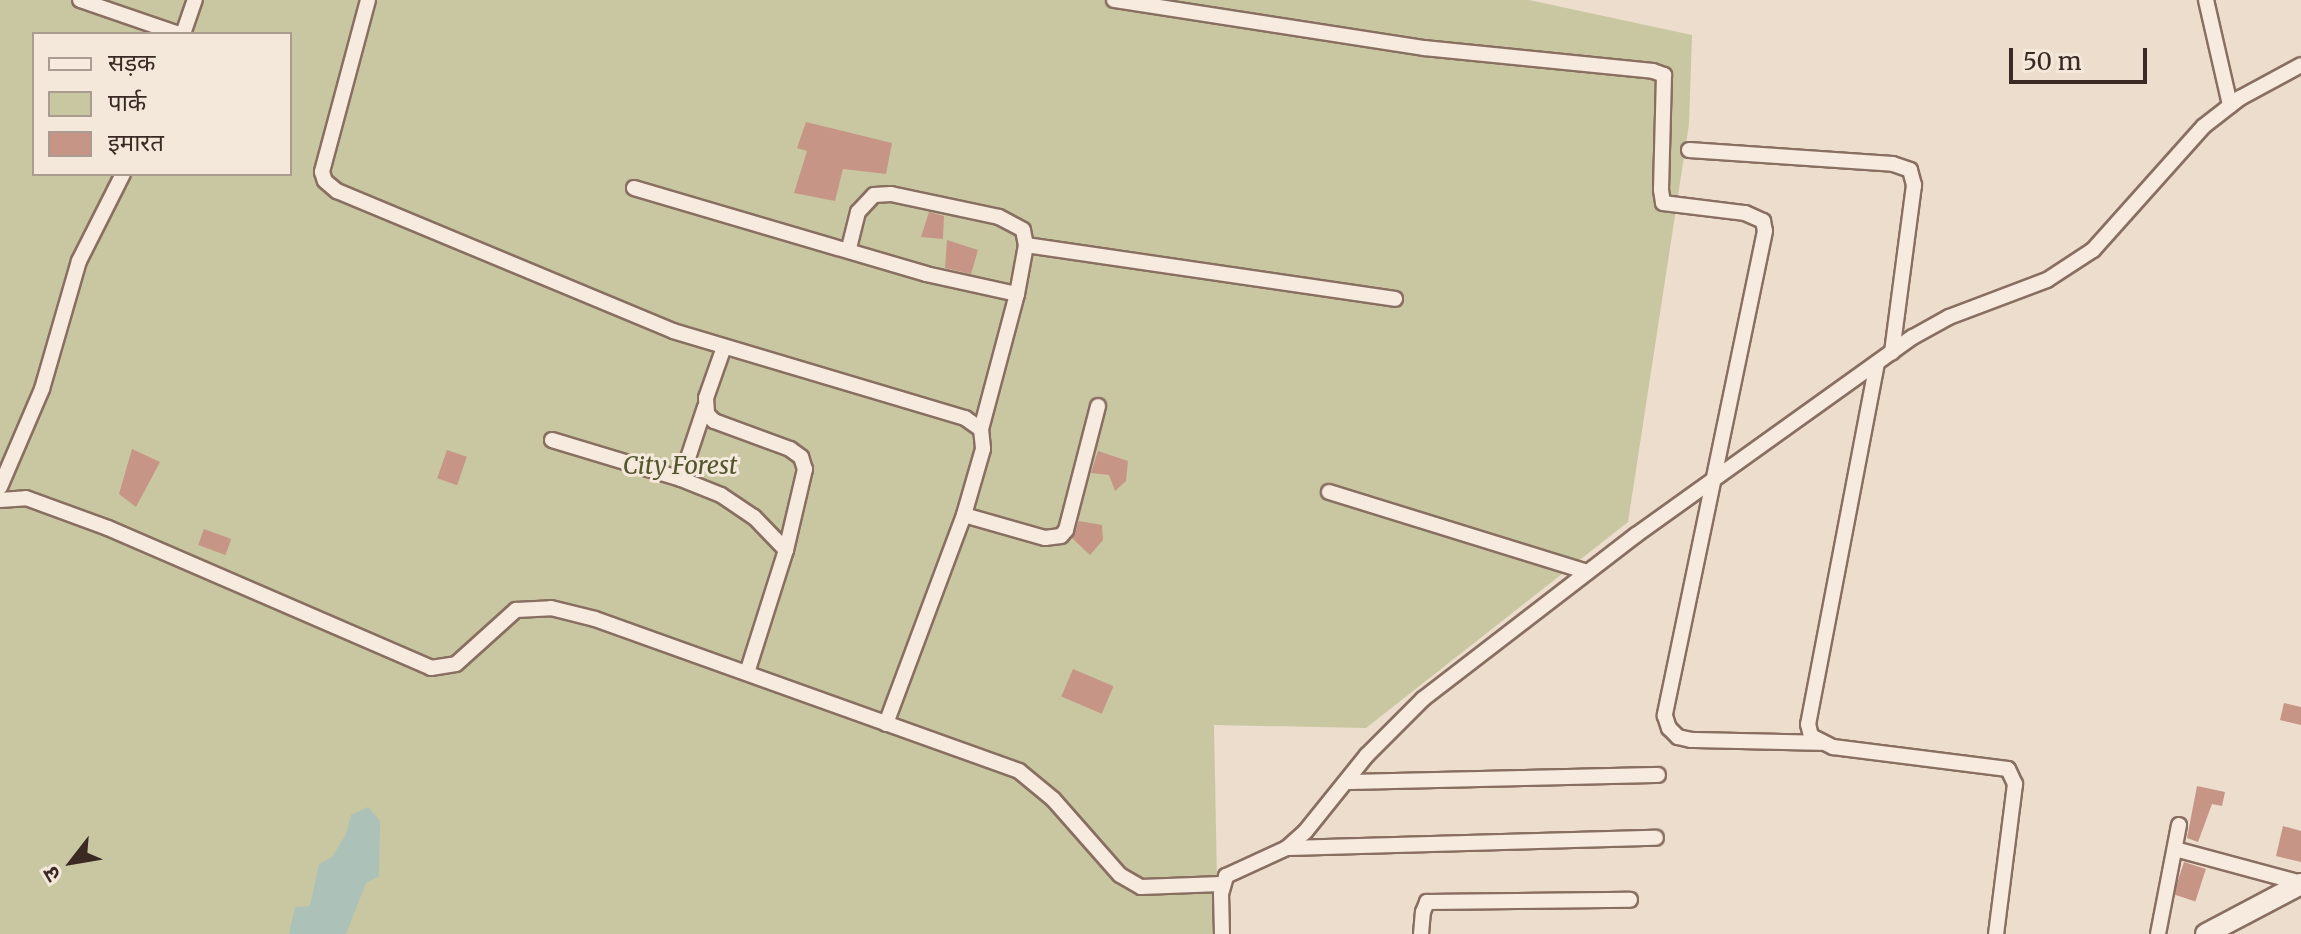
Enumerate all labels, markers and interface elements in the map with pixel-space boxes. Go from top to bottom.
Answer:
legend [32,32,292,176]
scale bar [2013,32,2151,82]
text: 50 m [2023,46,2082,77]
text: सड़क [108,47,156,78]
text: पार्क [108,87,146,118]
text: इमारत [108,127,164,158]
park label: City Forest [623,452,737,480]
north arrow [32,822,112,902]
text: उ [36,862,67,887]

